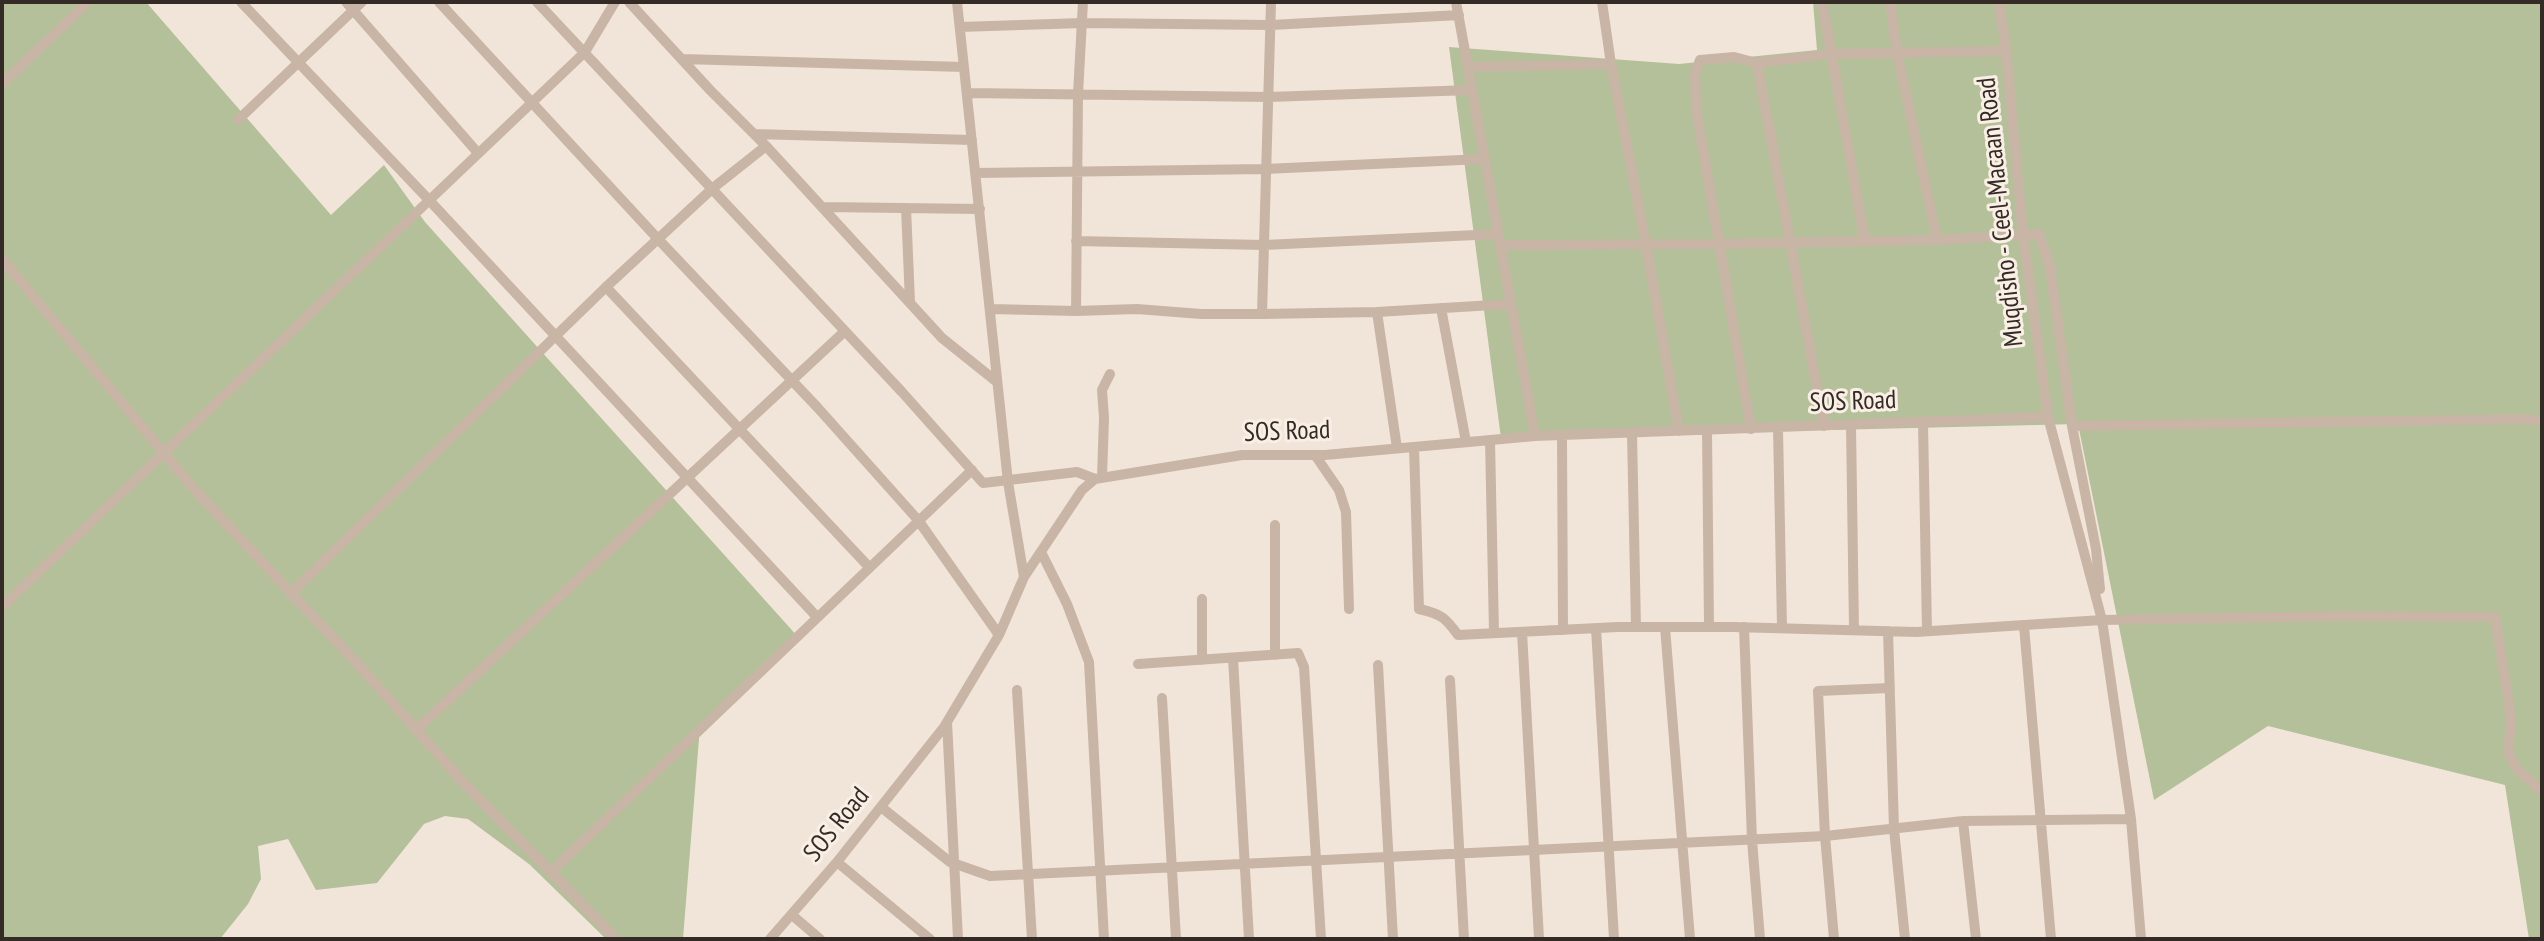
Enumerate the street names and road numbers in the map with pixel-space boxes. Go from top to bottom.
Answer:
street label: Muqdisho - Ceel-Macaan Road [1971,76,2031,348]
street label: SOS Road [1809,385,1897,419]
street label: SOS Road [1243,415,1331,449]
street label: SOS Road [798,782,876,868]

